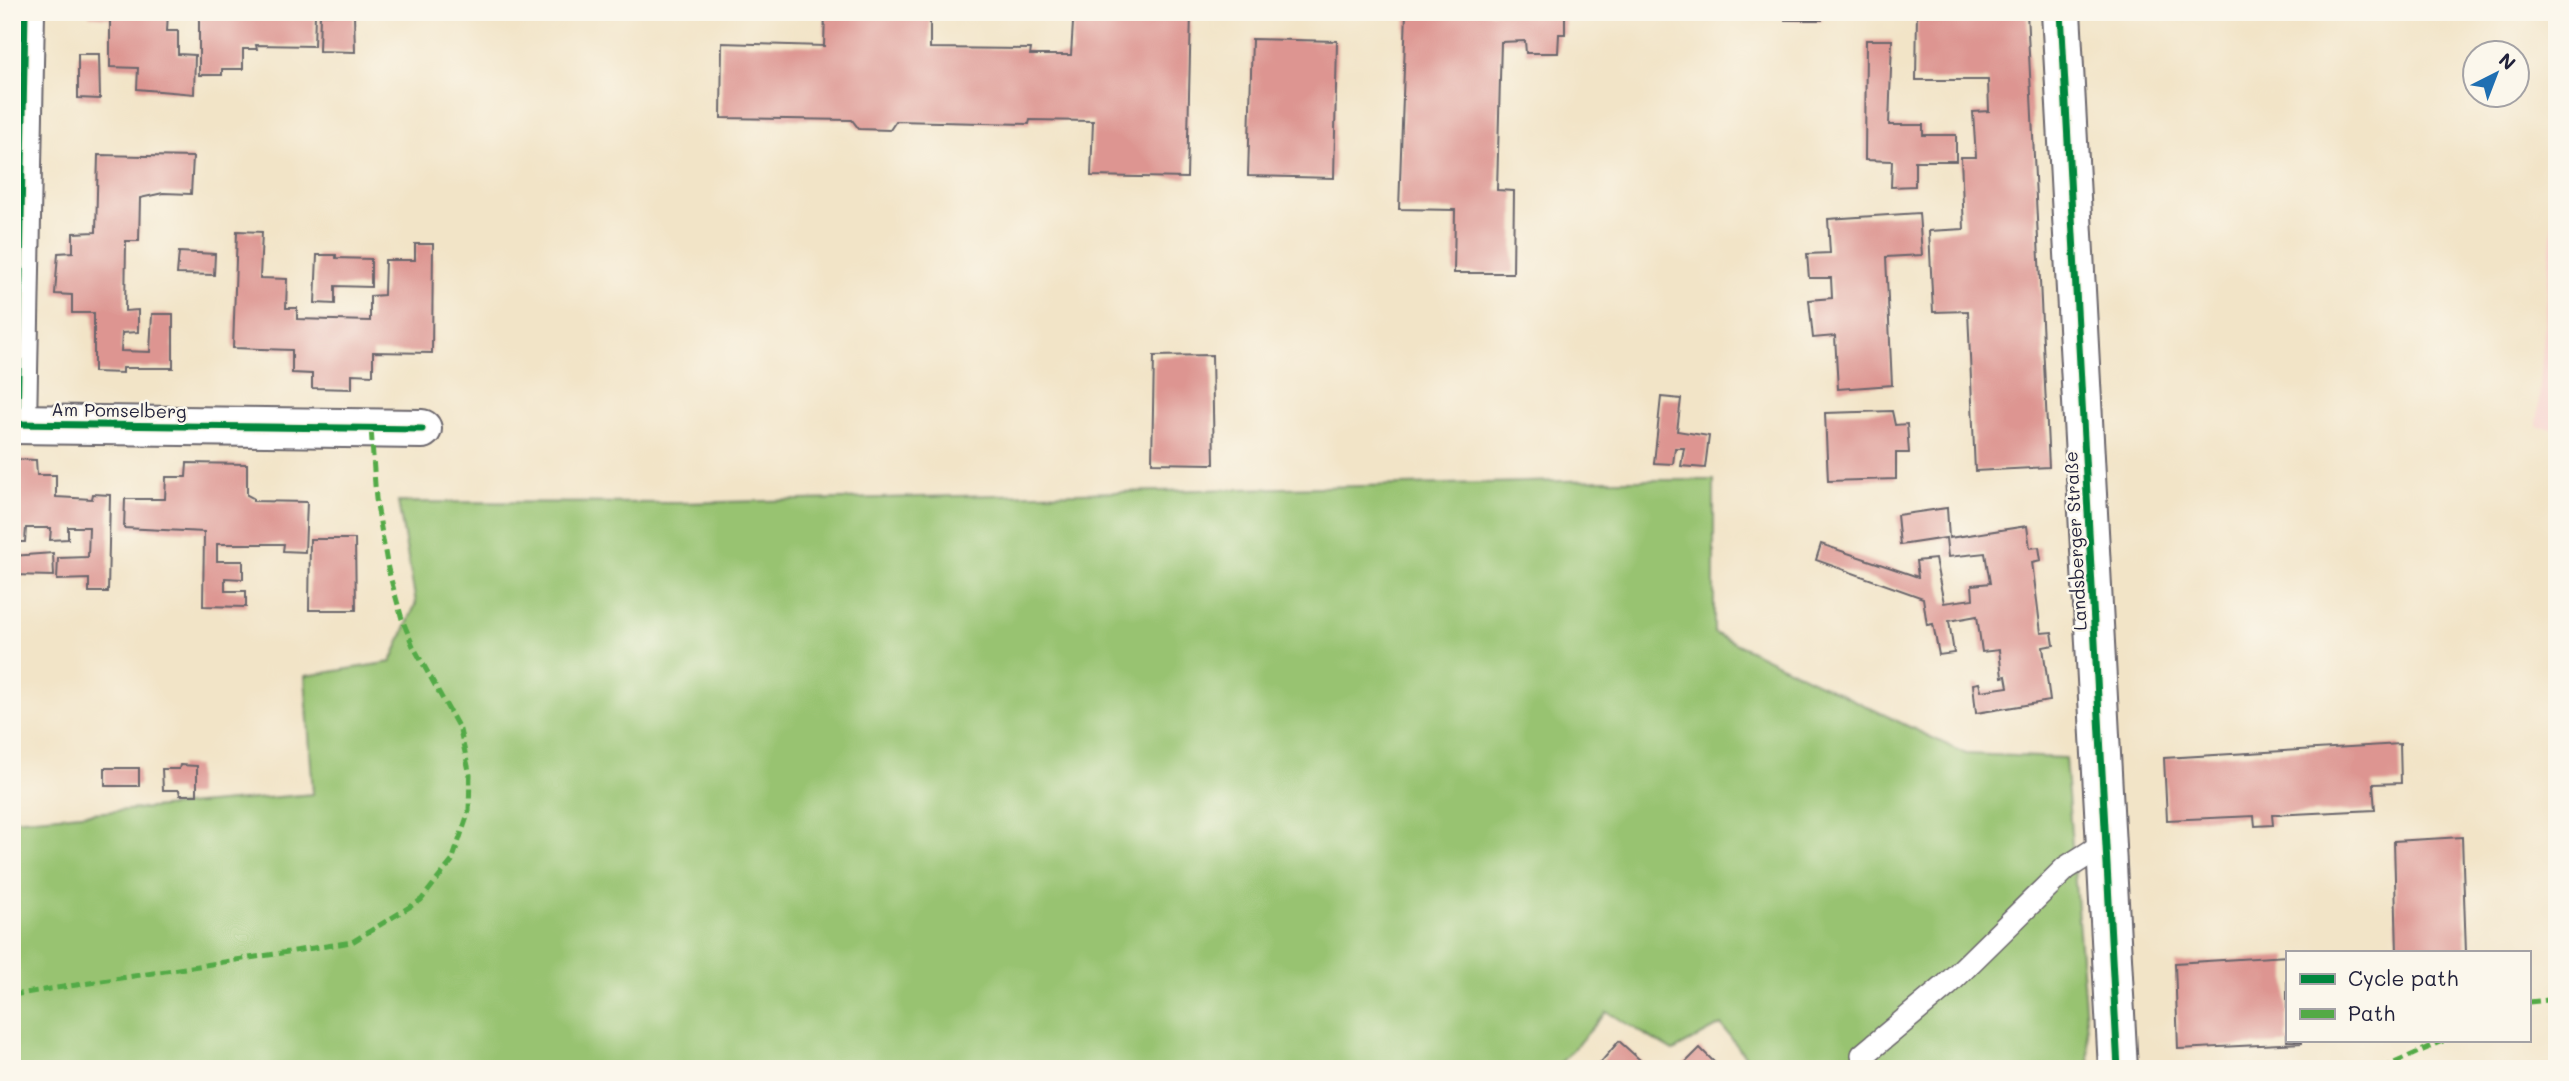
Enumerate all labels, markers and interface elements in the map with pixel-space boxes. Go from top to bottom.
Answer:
north arrow [2460,38,2530,108]
text: N [2494,47,2521,75]
street label: Am Pomselberg [51,397,187,423]
street label: Landsberger Straße [2058,451,2092,631]
legend [2286,951,2530,1042]
text: Cycle path [2348,964,2458,991]
text: Path [2348,999,2395,1026]

